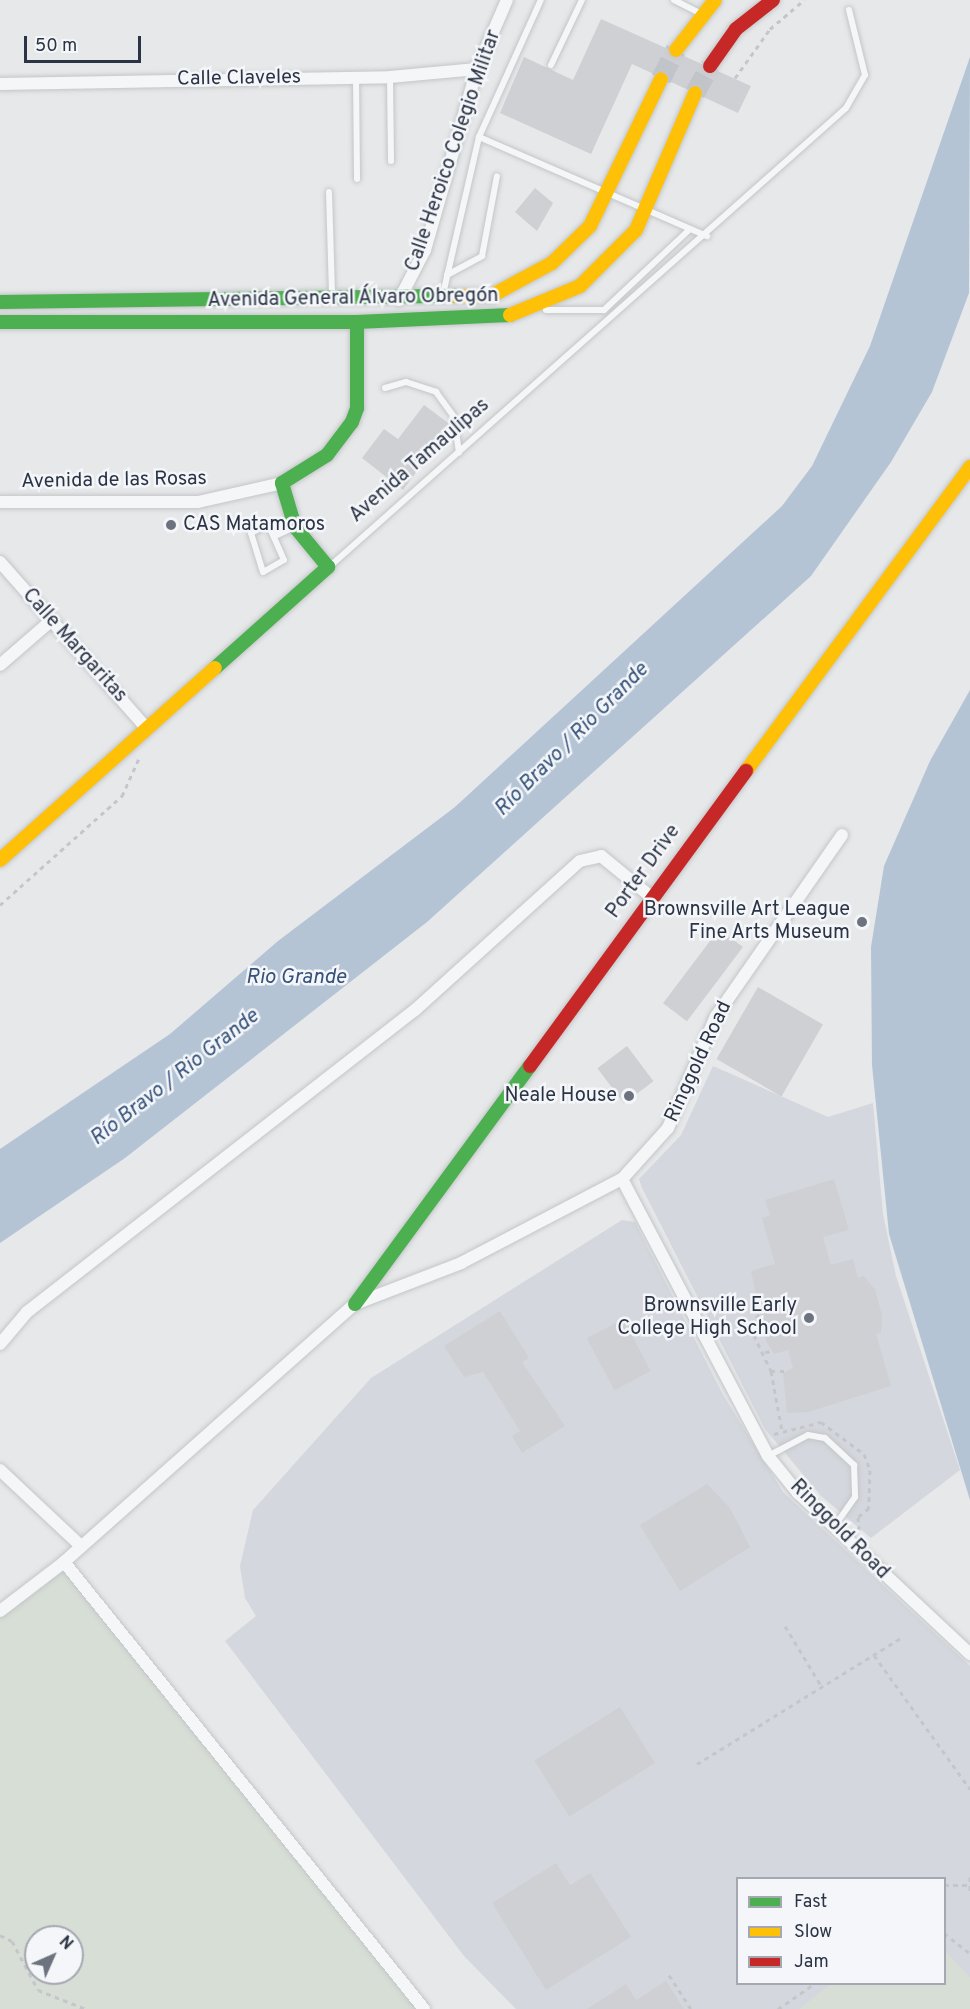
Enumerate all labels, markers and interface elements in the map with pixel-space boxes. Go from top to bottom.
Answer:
scale bar [27,24,144,62]
street label: Calle Heroico Colegio Militar [401,27,507,275]
text: 50 m [35,35,77,58]
street label: Calle Claveles [177,66,301,92]
street label: Avenida General Álvaro Obregón [207,284,499,314]
street label: Avenida Tamaulipas [345,393,495,529]
street label: Avenida de las Rosas [21,467,207,495]
place label: CAS Matamoros [183,513,325,537]
marker: CAS Matamoros [164,518,178,532]
street label: Calle Margaritas [17,584,131,708]
water label: Río Bravo / Rio Grande [490,658,654,822]
street label: Porter Drive [602,820,686,924]
place label: Brownsville Art League Fine Arts Museum [643,898,850,945]
marker: Brownsville Art League Fine Arts Museum [855,915,869,929]
water label: Rio Grande [246,965,346,991]
street label: Ringgold Road [660,998,738,1126]
water label: Río Bravo / Rio Grande [86,1004,264,1152]
place label: Neale House [505,1084,617,1108]
marker: Neale House [622,1089,636,1103]
place label: Brownsville Early College High School [617,1294,797,1341]
marker: Brownsville Early College High School [802,1311,816,1325]
street label: Ringgold Road [784,1475,894,1585]
legend [736,1877,946,1985]
text: Fast [794,1891,827,1914]
text: Slow [794,1921,832,1944]
north arrow [24,1925,84,1985]
text: N [54,1933,76,1955]
text: Jam [794,1951,829,1974]

